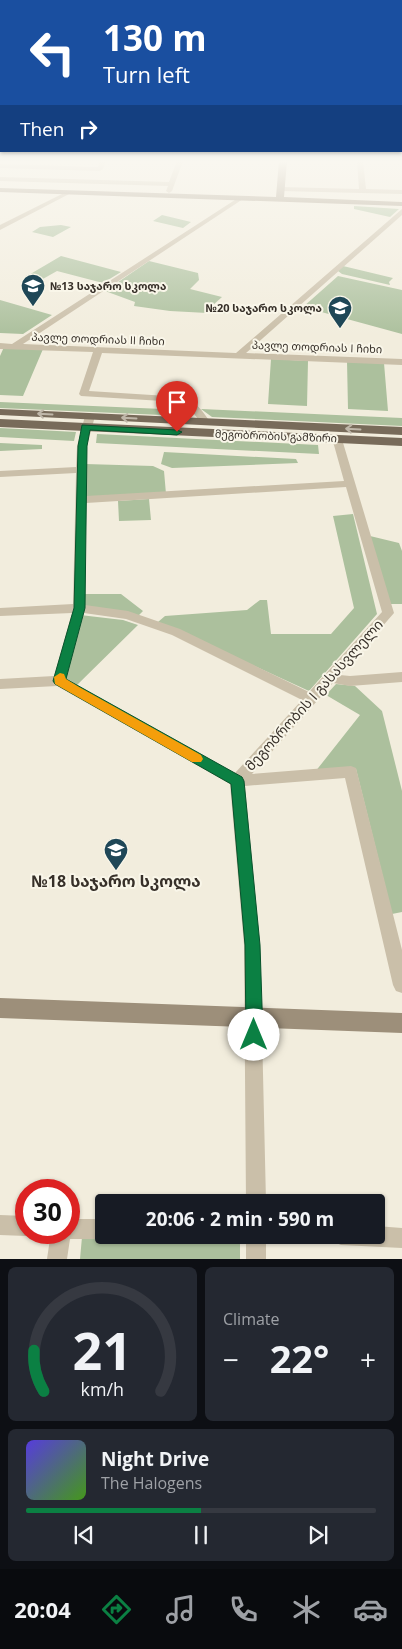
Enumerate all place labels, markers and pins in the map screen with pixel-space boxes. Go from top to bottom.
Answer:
school or university icon: №13 საჯარო სკოლა [20,273,46,307]
place label: №13 საჯარო სკოლა [50,278,166,293]
school or university icon: №20 საჯარო სკოლა [327,295,353,329]
place label: №20 საჯარო სკოლა [206,300,322,315]
pin [156,381,198,432]
school or university icon: №18 საჯარო სკოლა [103,837,129,871]
place label: №18 საჯარო სკოლა [31,870,201,892]

